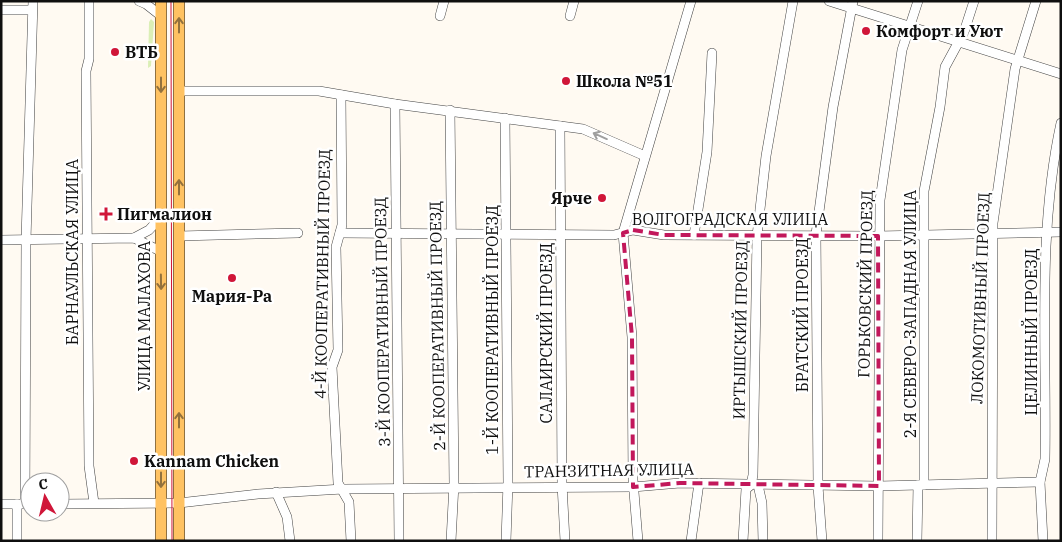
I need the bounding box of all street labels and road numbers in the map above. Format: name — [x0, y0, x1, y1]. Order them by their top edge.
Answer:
street label: 4-Й КООПЕРАТИВНЫЙ ПРОЕЗД — [310, 149, 334, 399]
street label: БАРНАУЛЬСКАЯ УЛИЦА — [62, 159, 82, 345]
street label: ГОРЬКОВСКИЙ ПРОЕЗД — [853, 190, 877, 378]
street label: 2-Я СЕВЕРО-ЗАПАДНАЯ УЛИЦА — [900, 190, 920, 438]
street label: ЛОКОМОТИВНЫЙ ПРОЕЗД — [966, 192, 994, 404]
street label: 3-Й КООПЕРАТИВНЫЙ ПРОЕЗД — [370, 197, 394, 447]
street label: 2-Й КООПЕРАТИВНЫЙ ПРОЕЗД — [425, 201, 449, 451]
street label: 1-Й КООПЕРАТИВНЫЙ ПРОЕЗД — [482, 205, 502, 455]
street label: ВОЛГОГРАДСКАЯ УЛИЦА — [632, 209, 828, 229]
street label: БРАТСКИЙ ПРОЕЗД — [792, 238, 812, 392]
street label: ИРТЫШСКИЙ ПРОЕЗД — [728, 240, 752, 420]
street label: УЛИЦА МАЛАХОВА — [134, 241, 154, 391]
street label: САЛАИРСКИЙ ПРОЕЗД — [536, 243, 556, 423]
street label: ЦЕЛИННЫЙ ПРОЕЗД — [1021, 248, 1041, 416]
street label: ТРАНЗИТНАЯ УЛИЦА — [524, 459, 694, 481]

